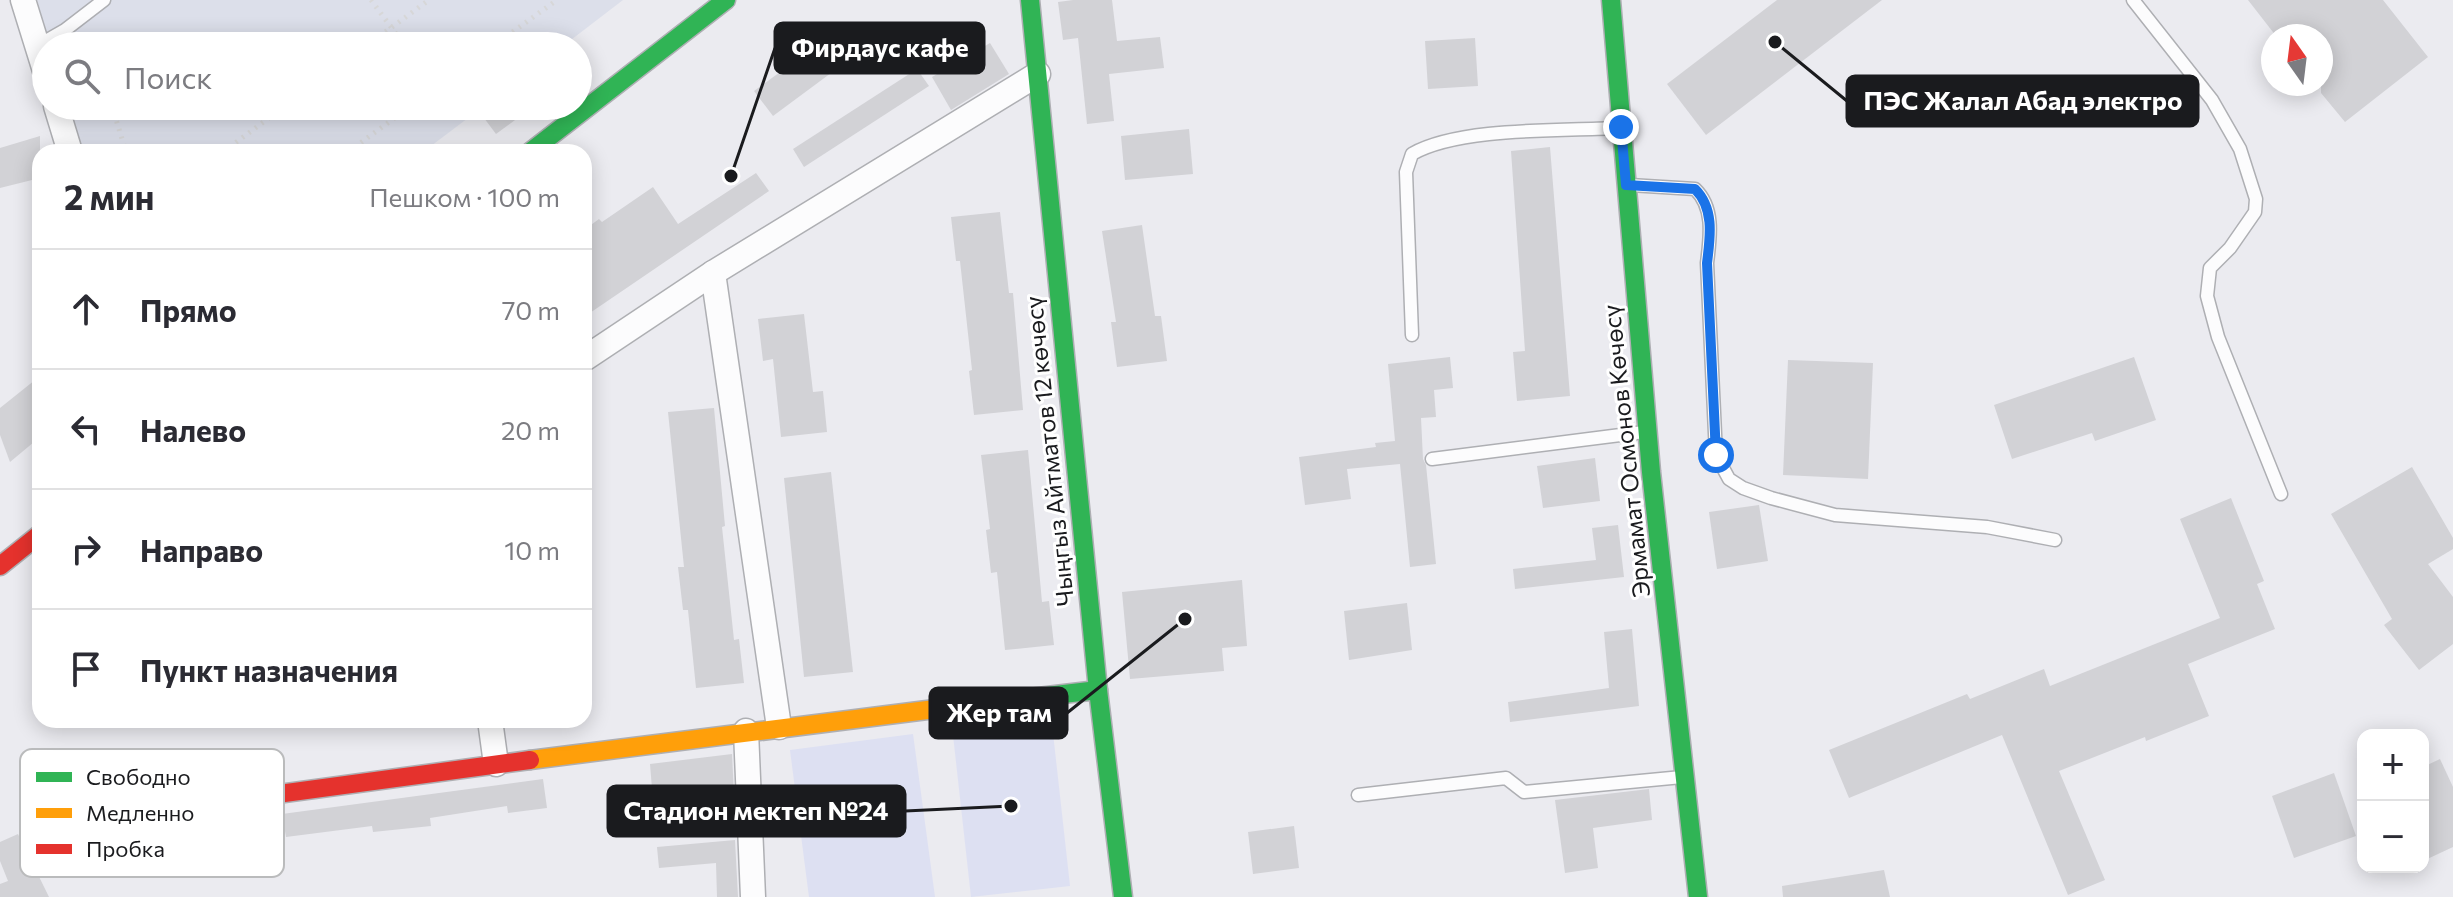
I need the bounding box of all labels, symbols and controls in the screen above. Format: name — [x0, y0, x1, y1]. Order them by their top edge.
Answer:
callout: Фирдаус кафе — [775, 23, 984, 73]
north arrow — [2261, 24, 2333, 96]
text: Фирдаус кафе — [791, 31, 969, 62]
search box — [32, 32, 592, 120]
icon: search — [60, 54, 104, 98]
text: Поиск — [124, 58, 212, 95]
callout: ПЭС Жалал Абад электро — [1847, 76, 2198, 126]
text: ПЭС Жалал Абад электро — [1863, 84, 2183, 115]
route end — [1603, 109, 1639, 145]
text: 2 мин — [64, 175, 155, 217]
text: Пешком · 100 m — [369, 181, 560, 212]
icon: ahead — [64, 287, 108, 331]
text: Прямо — [140, 291, 237, 328]
text: 70 m — [502, 294, 560, 325]
street label: Чыңгыз Айтматов 12 көчөсү — [1018, 295, 1079, 608]
street label: Эрмамат Осмонов Көчөсү — [1596, 303, 1655, 599]
icon: left — [64, 407, 108, 451]
text: Налево — [140, 411, 246, 448]
text: 20 m — [501, 414, 560, 445]
route start — [1698, 437, 1734, 473]
icon: right — [64, 527, 108, 571]
text: Направо — [140, 531, 263, 568]
text: 10 m — [504, 534, 560, 565]
icon: arrive — [64, 647, 108, 691]
text: Пункт назначения — [140, 651, 398, 688]
callout: Жер там — [930, 688, 1067, 738]
text: Жер там — [946, 696, 1052, 727]
map controls — [2357, 729, 2429, 873]
button: + — [2357, 729, 2429, 801]
legend — [20, 749, 284, 877]
text: Свободно — [86, 763, 191, 790]
callout: Стадион мектеп №24 — [608, 786, 905, 836]
text: Стадион мектеп №24 — [623, 794, 889, 825]
text: Медленно — [86, 799, 194, 826]
button: − — [2357, 801, 2429, 873]
text: Пробка — [86, 835, 165, 862]

